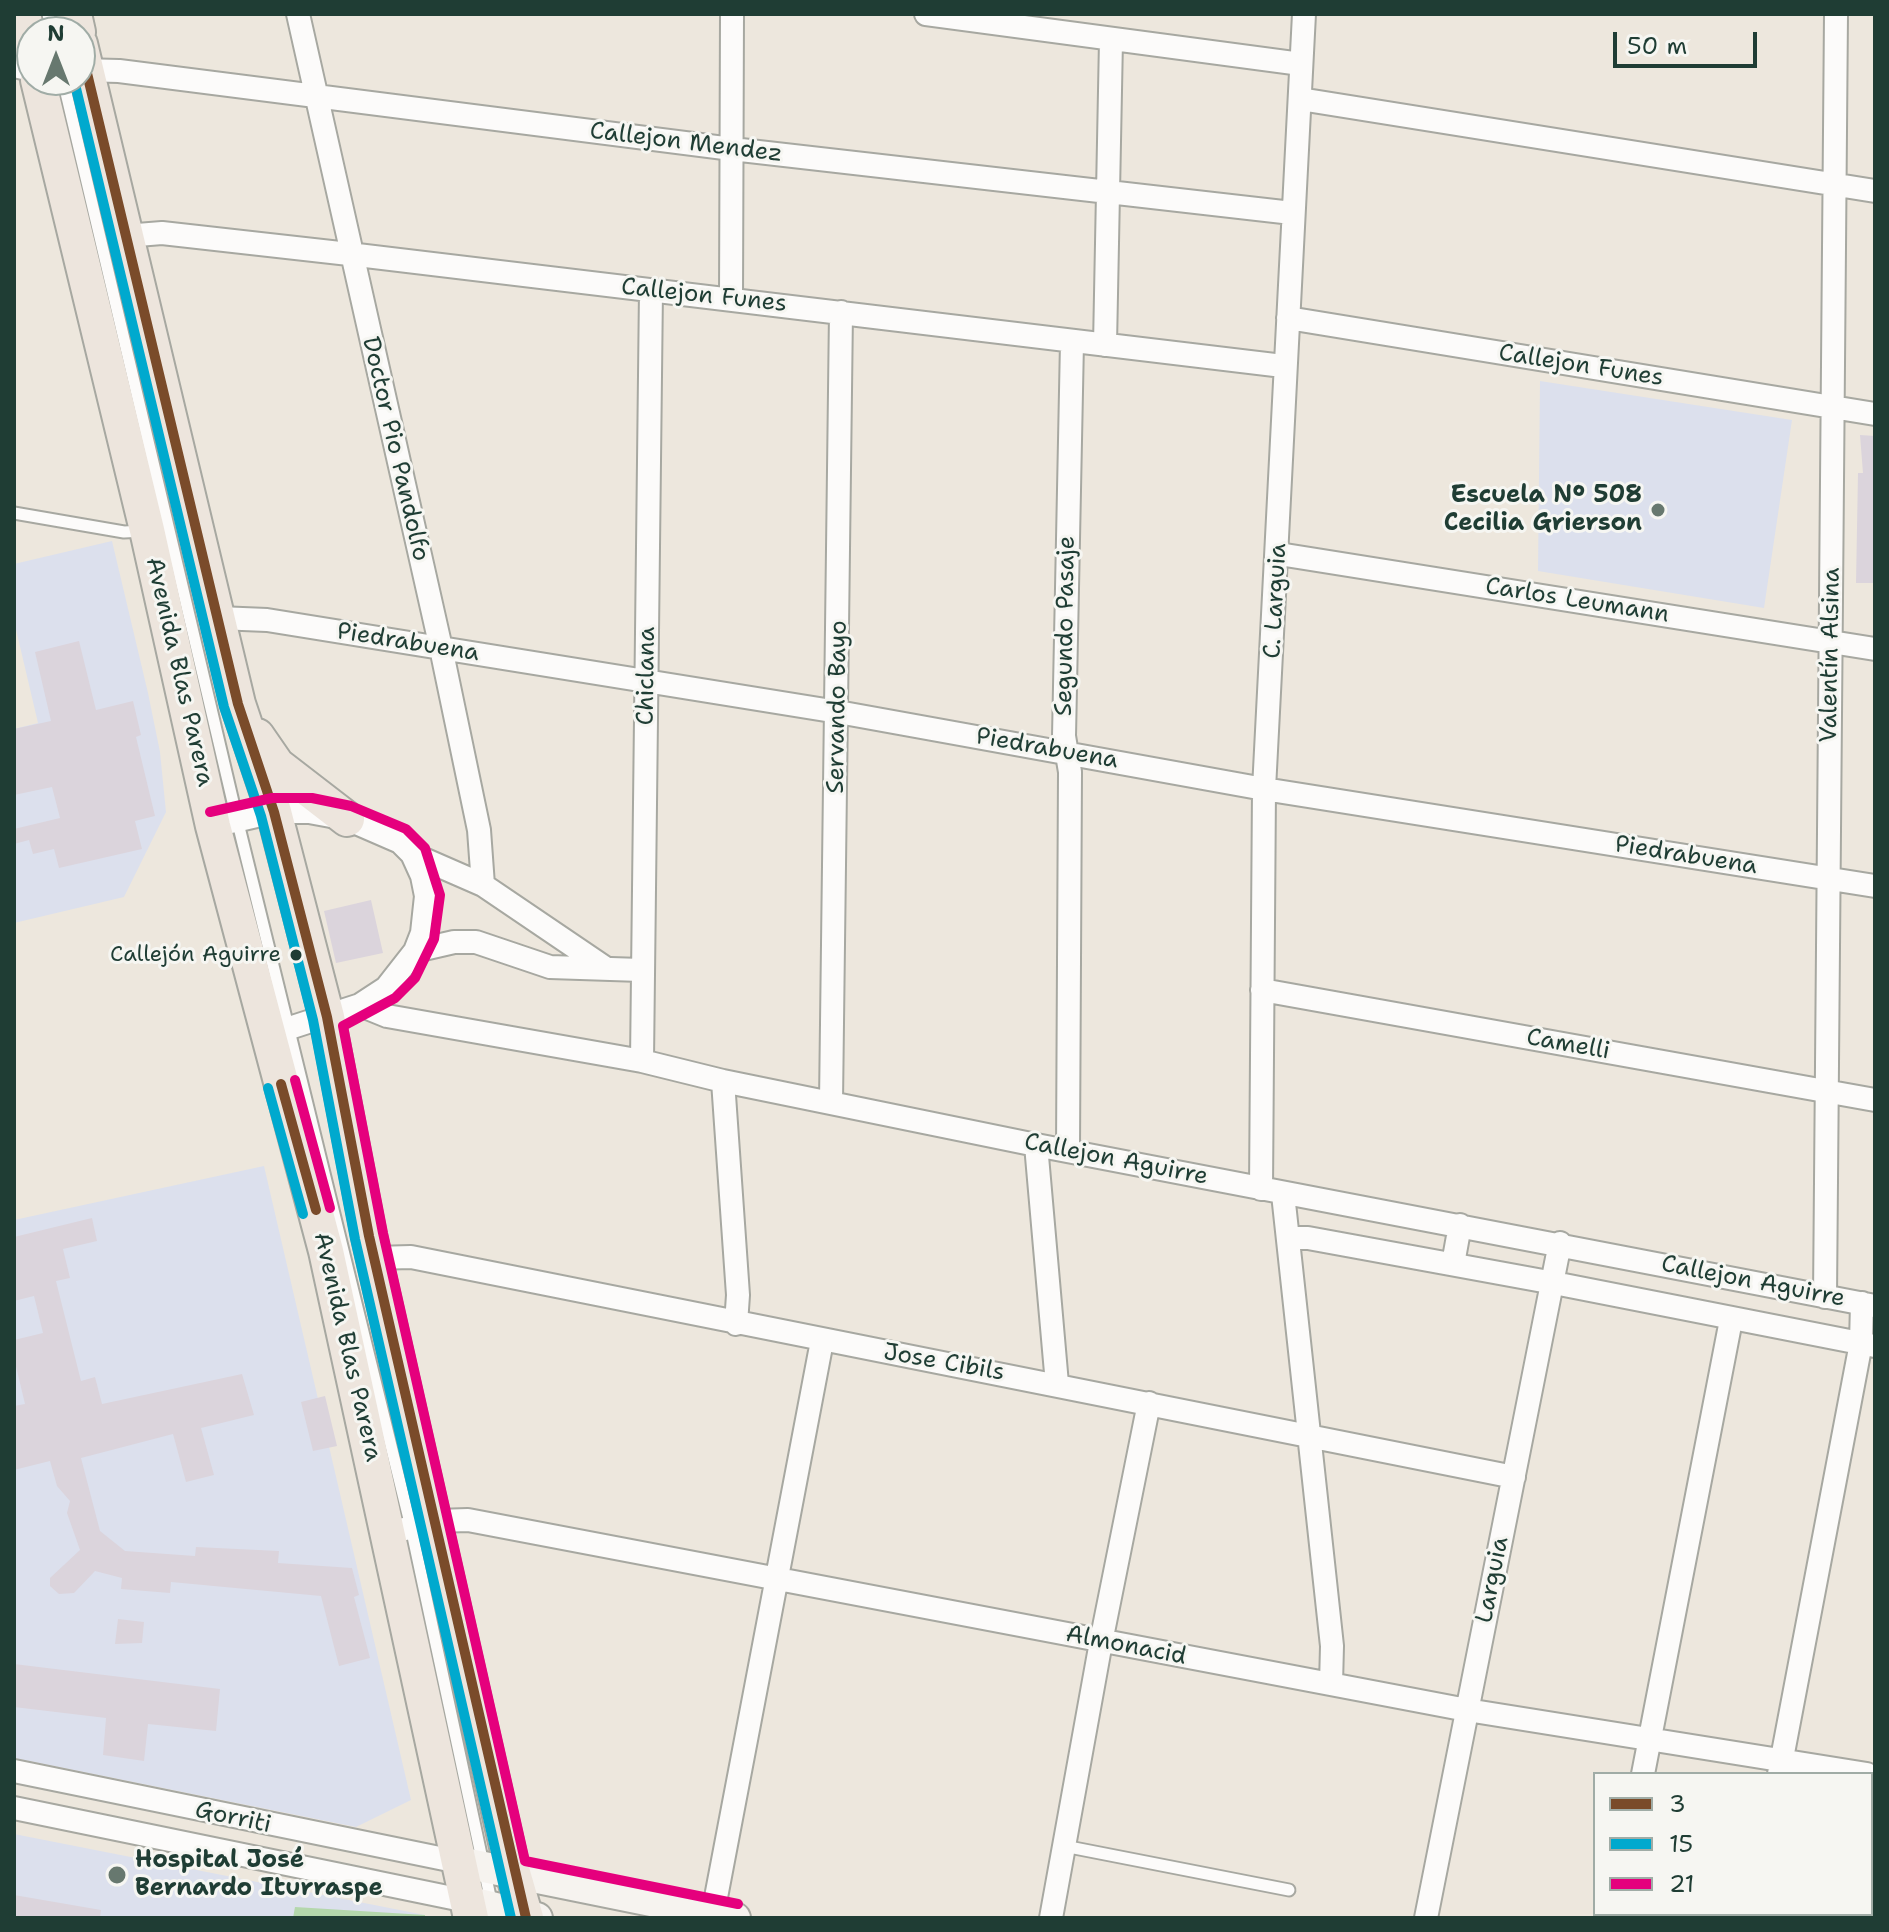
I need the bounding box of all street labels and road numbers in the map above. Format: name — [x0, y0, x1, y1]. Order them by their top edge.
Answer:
street label: Callejon Mendez — [588, 117, 784, 169]
street label: Callejon Funes — [620, 273, 788, 319]
street label: Doctor Pio Pandolfo — [355, 334, 435, 564]
street label: Callejon Funes — [1497, 339, 1665, 393]
street label: Segundo Pasaje — [1050, 536, 1082, 716]
street label: C. Larguia — [1259, 542, 1293, 660]
street label: Avenida Blas Parera — [139, 555, 219, 789]
street label: Valentín Alsina — [1815, 567, 1847, 743]
street label: Carlos Leumann — [1483, 572, 1671, 630]
street label: Piedrabuena — [335, 618, 481, 668]
street label: Servando Bayo — [822, 620, 854, 794]
street label: Chiclana — [632, 626, 662, 726]
street label: Piedrabuena — [974, 722, 1120, 776]
street label: Piedrabuena — [1613, 831, 1759, 881]
street label: Camelli — [1524, 1023, 1612, 1067]
street label: Callejon Aguirre — [1022, 1128, 1210, 1192]
street label: Avenida Blas Parera — [307, 1230, 387, 1464]
street label: Callejon Aguirre — [1659, 1250, 1847, 1314]
street label: Jose Cibils — [881, 1338, 1007, 1388]
street label: Larguia — [1471, 1534, 1515, 1626]
street label: Almonacid — [1063, 1620, 1189, 1672]
street label: Gorriti — [192, 1796, 274, 1840]

